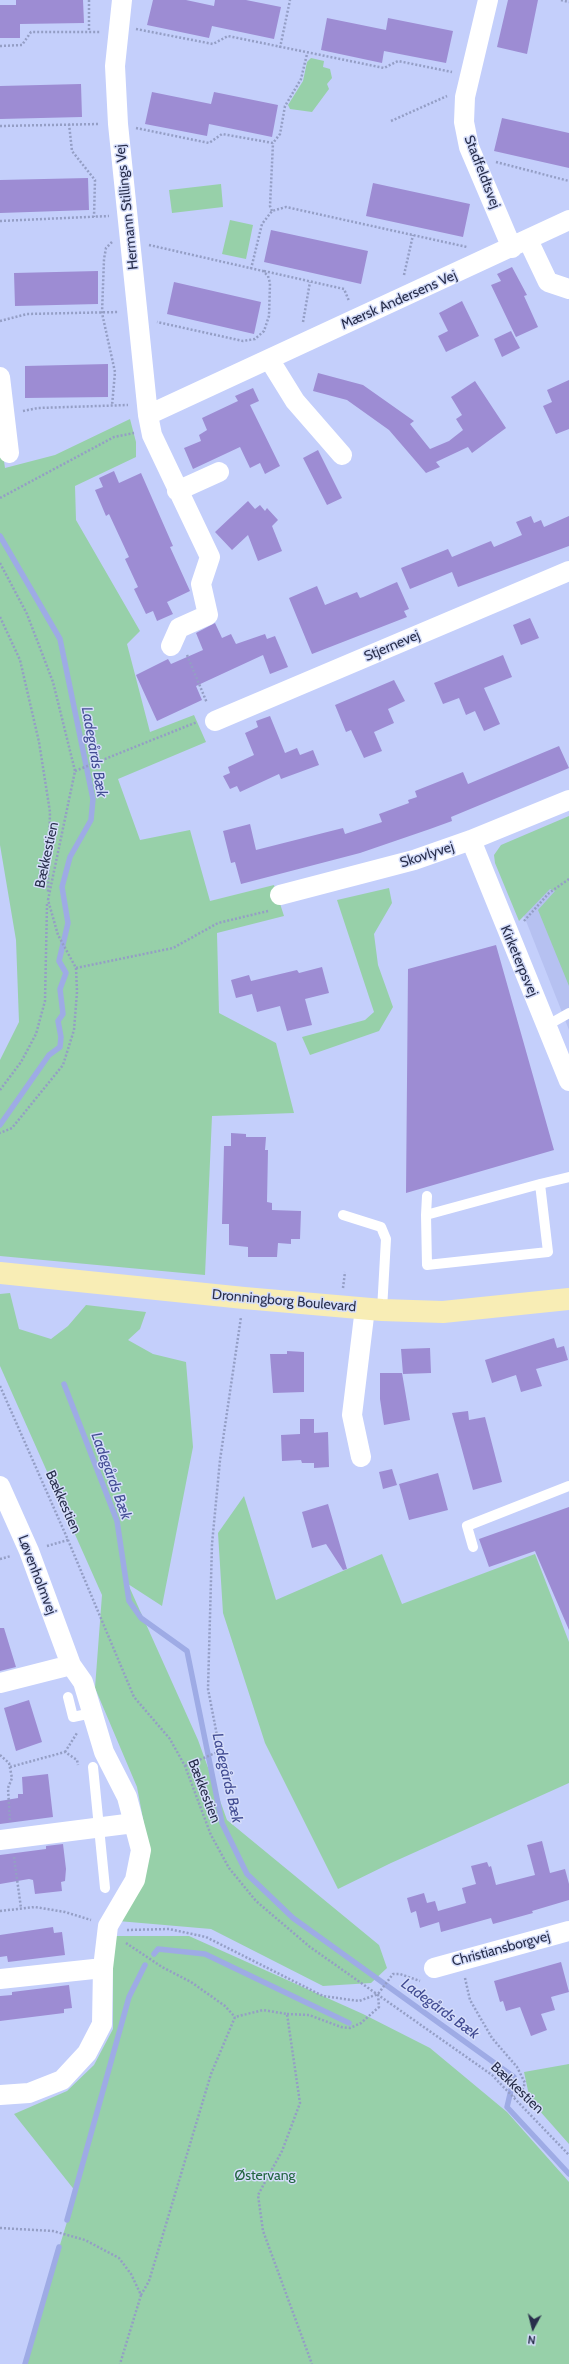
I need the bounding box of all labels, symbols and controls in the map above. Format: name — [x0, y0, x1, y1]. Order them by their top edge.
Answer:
street label: Stadfeldtsvej — [460, 133, 504, 211]
street label: Hermann Stillings Vej — [112, 144, 142, 270]
street label: Mærsk Andersens Vej — [338, 267, 460, 333]
street label: Stjernevej — [362, 627, 422, 665]
water label: Ladegårds Bæk — [77, 705, 111, 799]
street label: Bækkestien — [32, 820, 62, 890]
street label: Skovlyvej — [398, 838, 456, 872]
street label: Kirketerpsvej — [497, 923, 541, 999]
street label: Dronningborg Boulevard — [211, 1286, 357, 1316]
water label: Ladegårds Bæk — [87, 1430, 135, 1522]
street label: Bækkestien — [42, 1468, 84, 1536]
street label: Løvenholmvej — [14, 1533, 60, 1617]
water label: Ladegårds Bæk — [208, 1731, 246, 1825]
street label: Bækkestien — [184, 1757, 224, 1825]
street label: Christiansborgvej — [450, 1928, 552, 1970]
water label: Ladegårds Bæk — [398, 1975, 482, 2043]
street label: Bækkestien — [487, 2059, 547, 2117]
park label: Østervang — [234, 2168, 296, 2184]
north arrow — [513, 2308, 553, 2348]
text: N — [527, 2332, 536, 2347]

